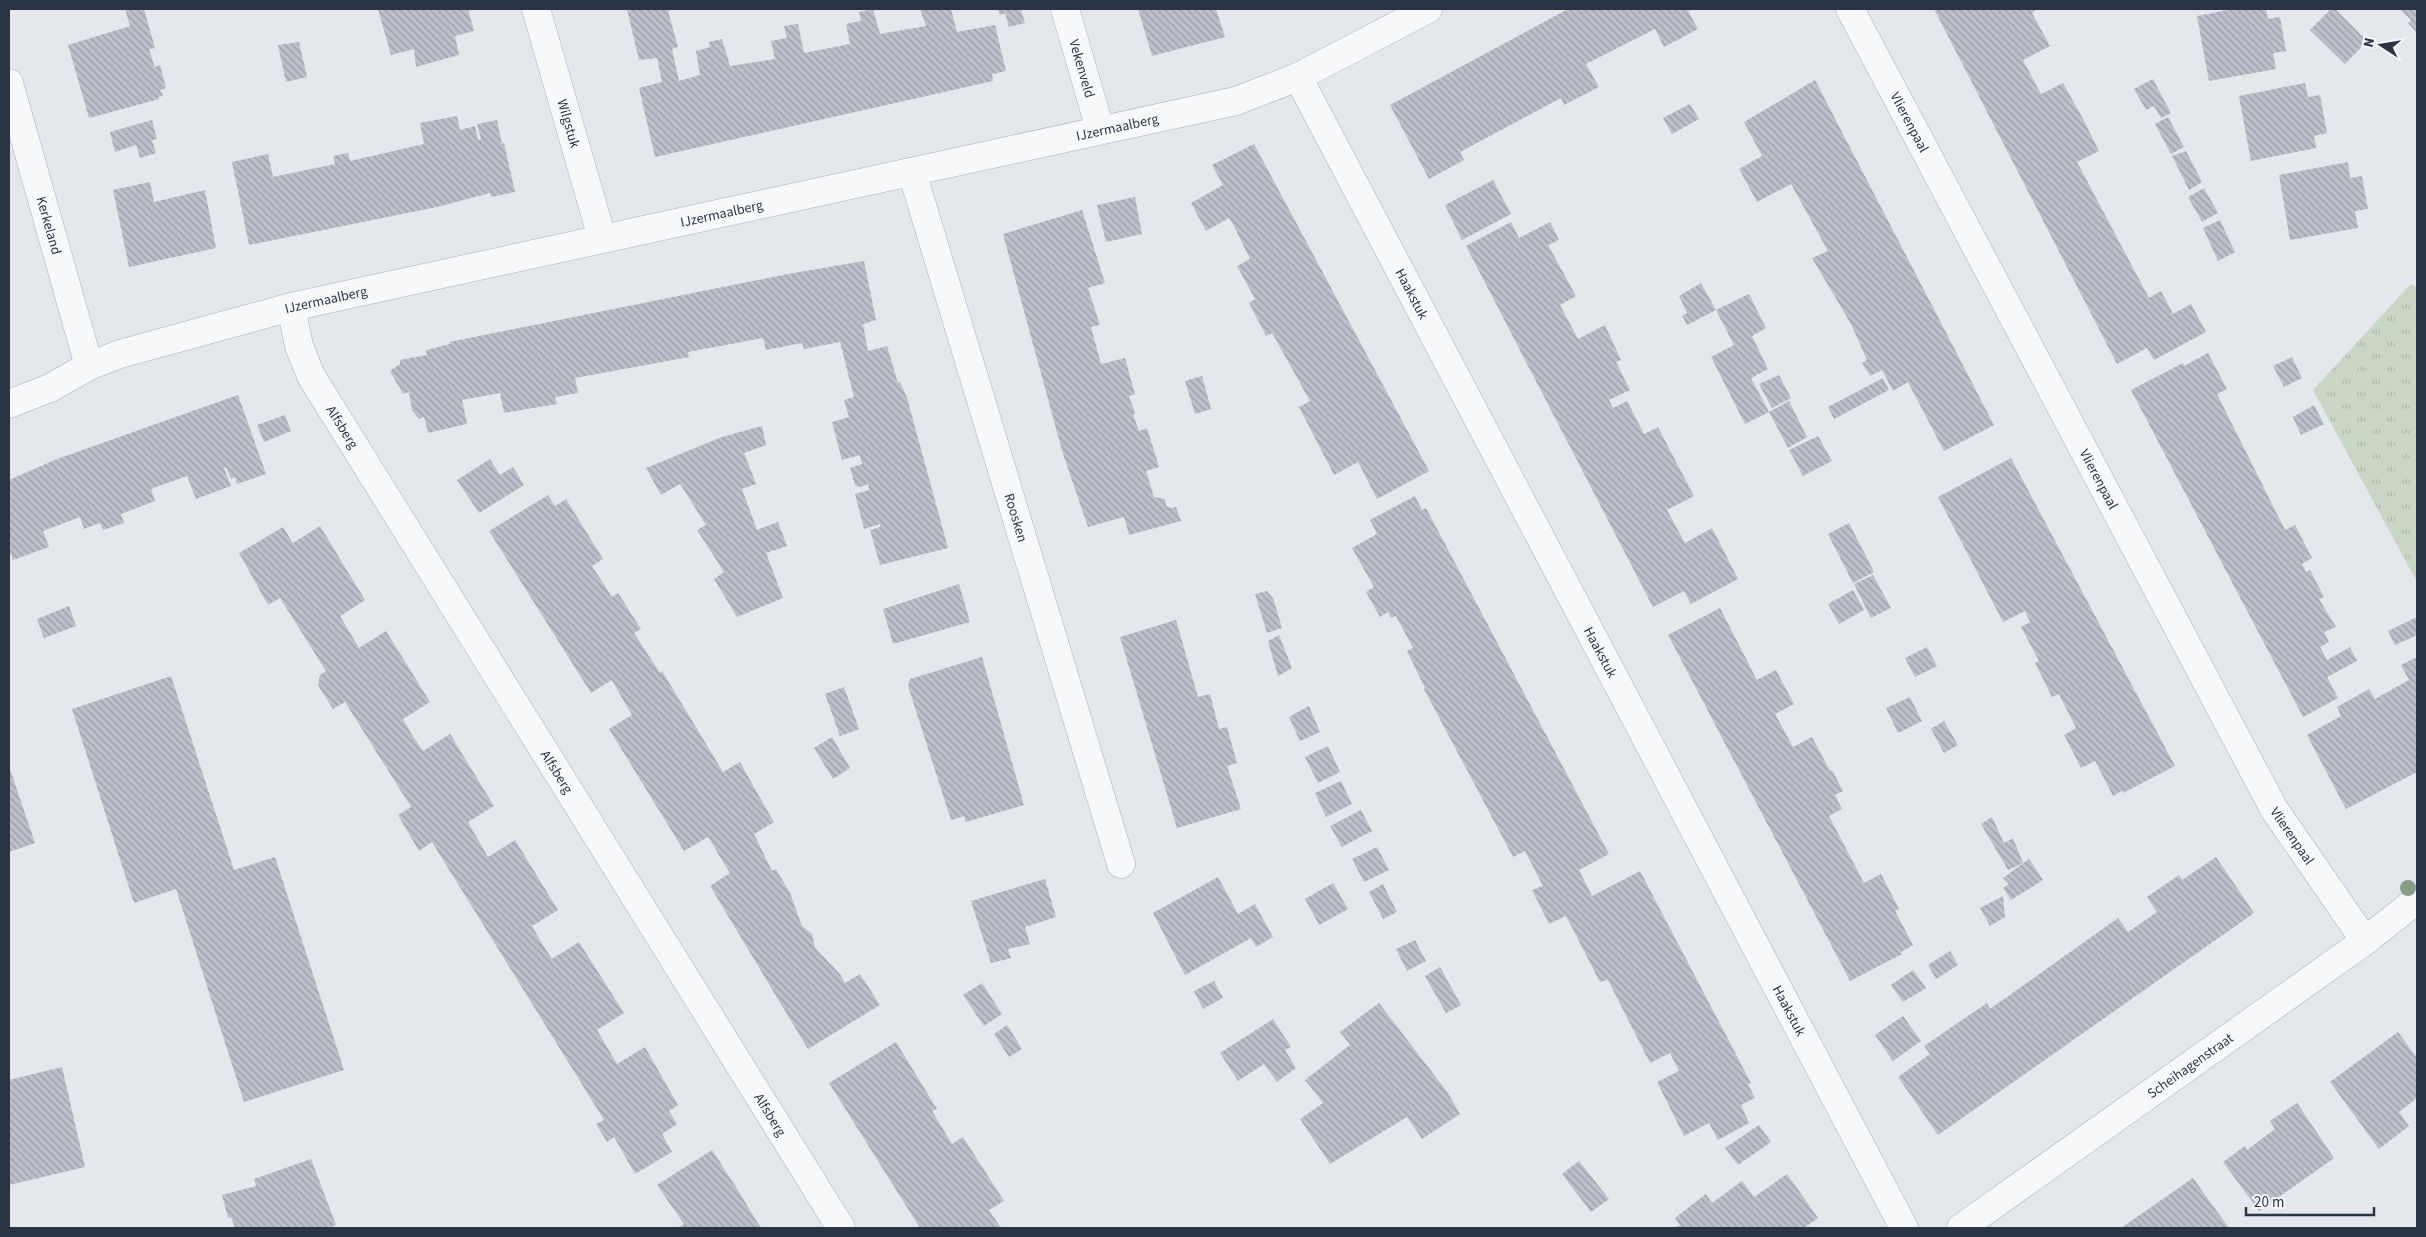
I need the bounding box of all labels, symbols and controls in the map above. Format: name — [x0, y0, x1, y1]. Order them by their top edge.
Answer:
north arrow — [2356, 20, 2406, 70]
text: N — [2359, 36, 2380, 49]
street label: Vekenveld — [1063, 37, 1099, 100]
street label: Vlierenpaal — [1885, 89, 1934, 157]
street label: Wilgstuk — [551, 97, 585, 150]
street label: IJzermaalberg — [1074, 109, 1161, 147]
street label: Kerkeland — [31, 194, 66, 257]
street label: IJzermaalberg — [679, 195, 765, 233]
street label: Haakstuk — [1390, 265, 1433, 323]
street label: IJzermaalberg — [283, 282, 369, 319]
street label: Alfsberg — [321, 402, 363, 453]
street label: Vlierenpaal — [2074, 446, 2123, 514]
street label: Roosken — [999, 491, 1032, 545]
street label: Haakstuk — [1578, 624, 1622, 682]
street label: Alfsberg — [535, 747, 577, 798]
street label: Vlierenpaal — [2265, 804, 2319, 870]
street label: Haakstuk — [1767, 982, 1810, 1040]
street label: Scheihagenstraat — [2143, 1028, 2238, 1104]
street label: Alfsberg — [749, 1090, 791, 1141]
scale bar — [2246, 1184, 2374, 1216]
text: 20 m — [2254, 1192, 2284, 1213]

